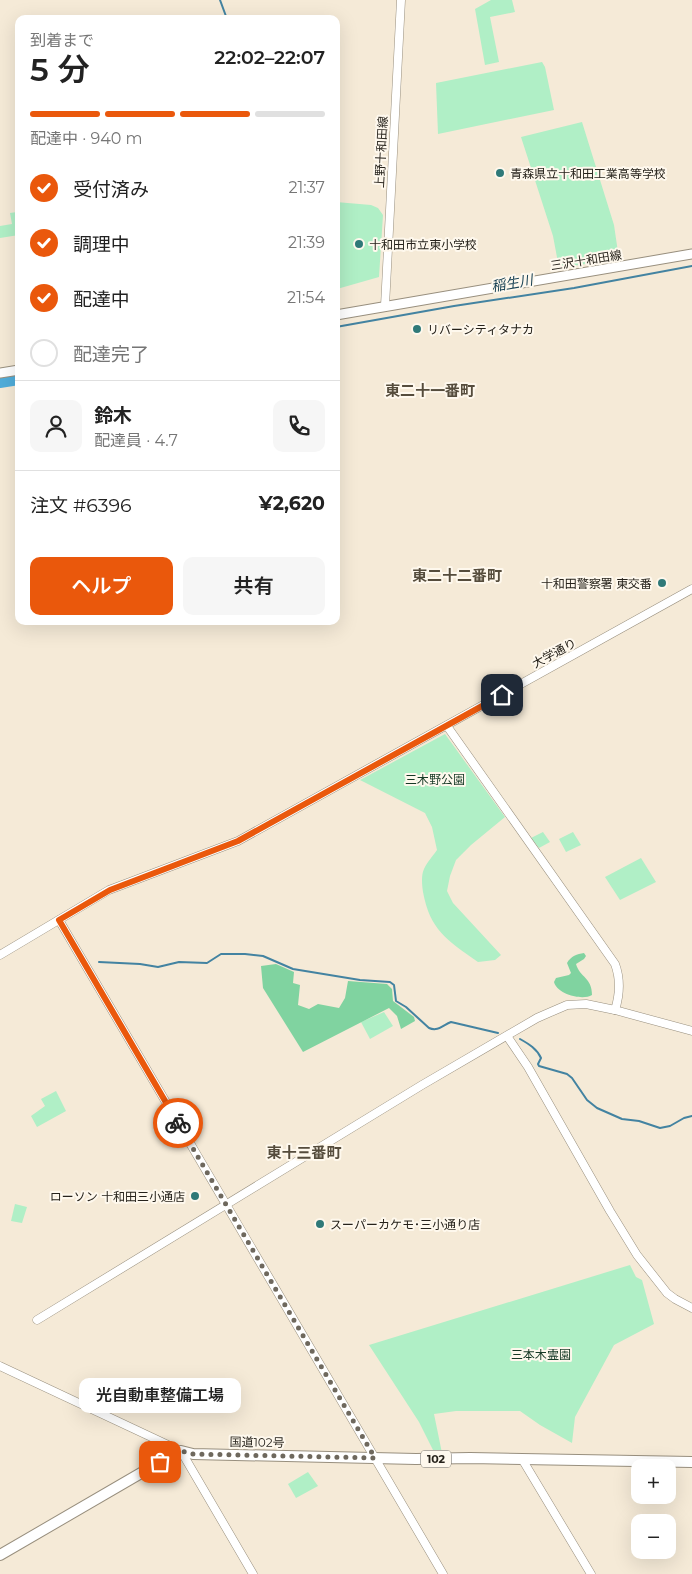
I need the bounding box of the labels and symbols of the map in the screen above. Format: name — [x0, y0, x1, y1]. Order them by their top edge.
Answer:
street label: 上野十和田線 — [372, 116, 390, 188]
place label: 青森県立十和田工業高等学校 — [510, 166, 666, 181]
marker: 青森県立十和田工業高等学校 — [494, 167, 506, 179]
place label: 十和田市立東小学校 — [369, 237, 477, 252]
marker: 十和田市立東小学校 — [353, 238, 365, 250]
street label: 三沢十和田線 — [549, 247, 623, 273]
water label: 稲生川 — [490, 270, 536, 296]
place label: リバーシティタナカ — [427, 322, 534, 337]
marker: リバーシティタナカ — [411, 323, 423, 335]
district label: 東二十一番町 — [385, 381, 475, 400]
district label: 東二十二番町 — [412, 566, 502, 585]
place label: 十和田警察署 東交番 — [541, 576, 652, 591]
marker: 十和田警察署 東交番 — [656, 577, 668, 589]
street label: 大学通り — [529, 635, 579, 671]
pin — [481, 674, 523, 716]
park label: 三木野公園 — [405, 772, 465, 787]
courier — [153, 1098, 203, 1148]
district label: 東十三番町 — [266, 1143, 342, 1162]
place label: ローソン 十和田三小通店 — [50, 1189, 185, 1204]
marker: ローソン 十和田三小通店 — [189, 1190, 201, 1202]
place label: スーパーカケモ･三小通り店 — [330, 1217, 480, 1232]
marker: スーパーカケモ･三小通り店 — [314, 1218, 326, 1230]
park label: 三本木霊園 — [511, 1347, 571, 1362]
callout: 光自動車整備工場 — [79, 1377, 241, 1412]
street label: 国道102号 — [229, 1434, 285, 1450]
pin — [139, 1441, 181, 1483]
road number: 102 — [421, 1450, 451, 1468]

